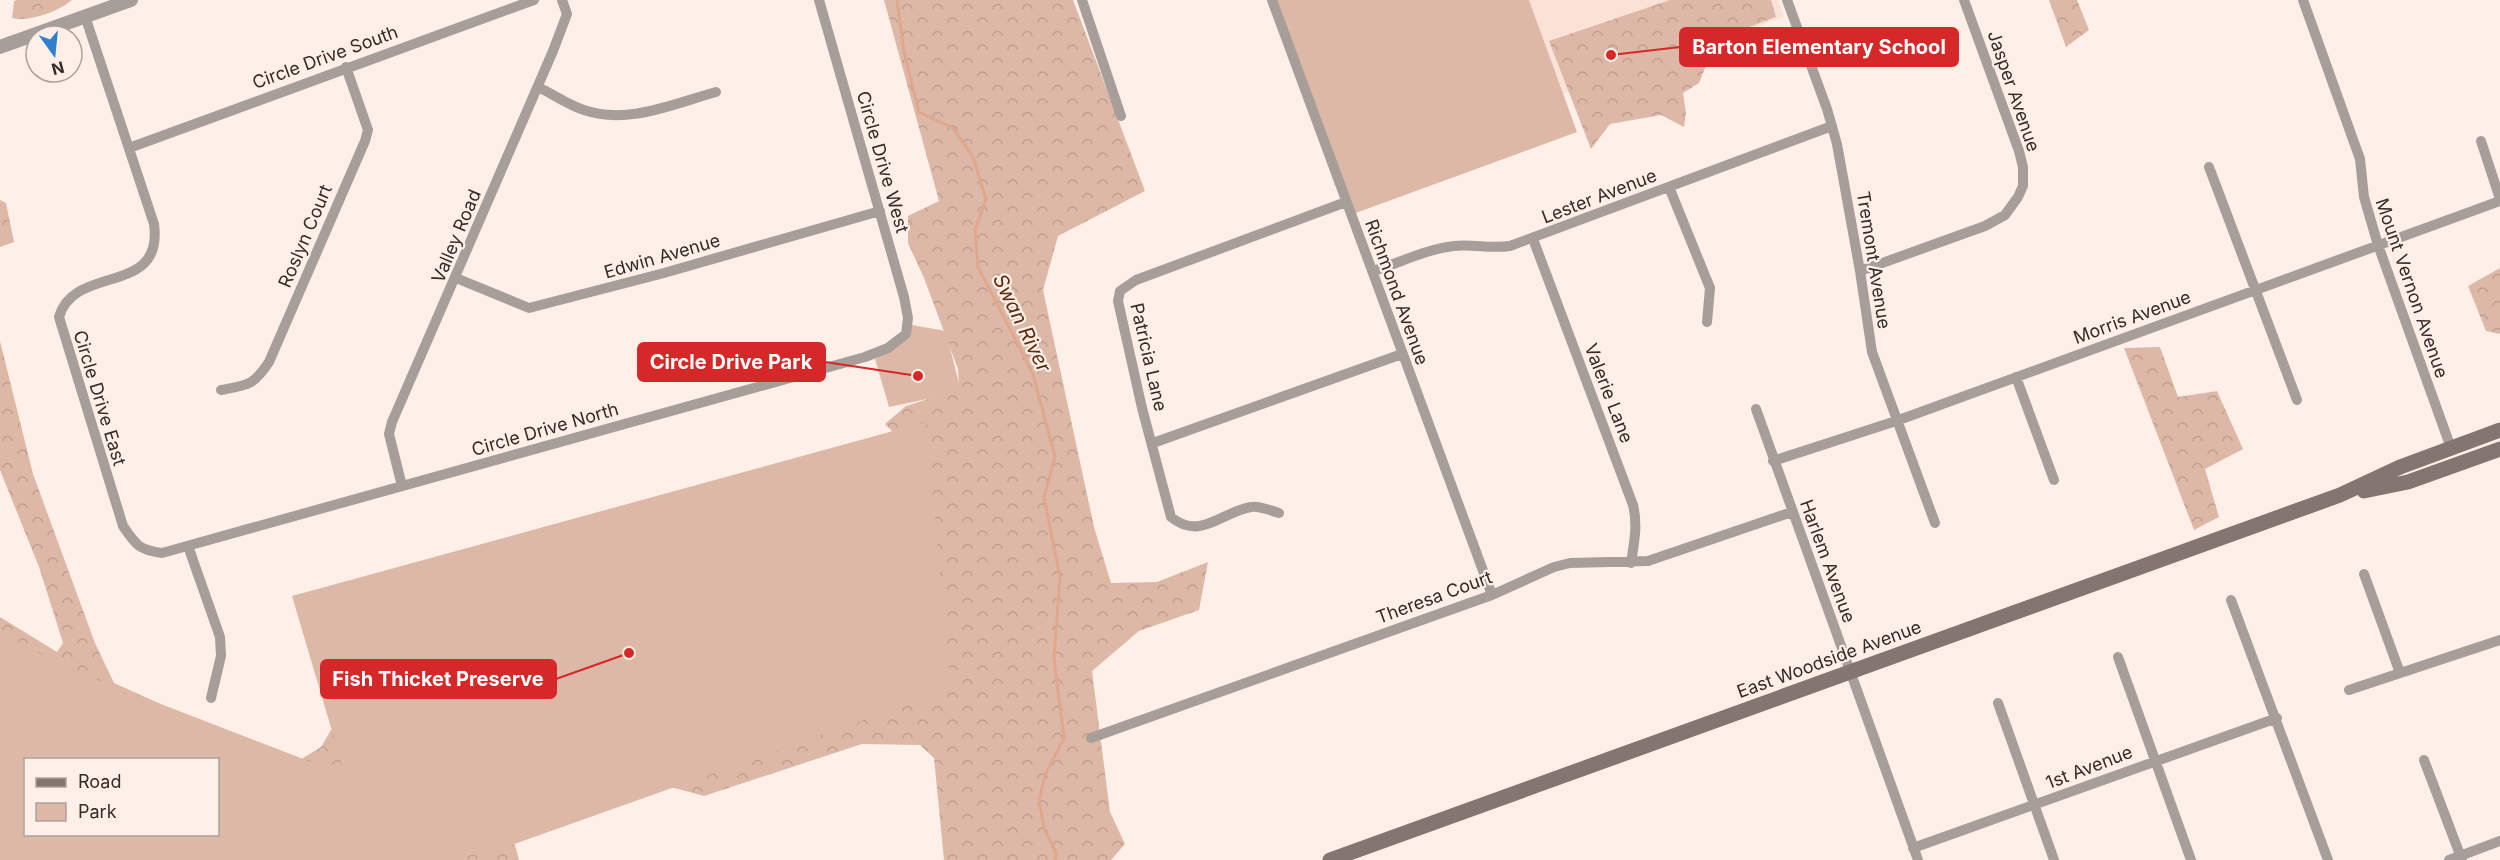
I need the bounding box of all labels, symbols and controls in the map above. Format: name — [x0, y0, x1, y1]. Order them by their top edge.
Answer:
street label: Circle Drive South — [249, 21, 401, 93]
north arrow — [24, 24, 84, 84]
callout: Barton Elementary School — [1680, 28, 1958, 66]
street label: Jasper Avenue — [1983, 28, 2045, 154]
text: Barton Elementary School — [1692, 35, 1946, 59]
text: N — [49, 57, 66, 80]
street label: Circle Drive West — [853, 89, 913, 235]
street label: Lester Avenue — [1539, 164, 1659, 228]
street label: Roslyn Court — [274, 181, 336, 290]
street label: Valley Road — [427, 186, 485, 286]
street label: Tremont Avenue — [1853, 190, 1895, 330]
street label: Mount Vernon Avenue — [2371, 195, 2453, 381]
street label: Richmond Avenue — [1361, 216, 1433, 368]
street label: Edwin Avenue — [601, 229, 723, 283]
water label: Swan River — [988, 270, 1056, 376]
street label: Morris Avenue — [2070, 286, 2194, 348]
street label: Patricia Lane — [1126, 301, 1172, 413]
street label: Circle Drive East — [69, 328, 131, 468]
street label: Valerie Lane — [1580, 340, 1638, 446]
callout: Circle Drive Park — [638, 343, 825, 381]
text: Circle Drive Park — [650, 350, 813, 374]
street label: Circle Drive North — [469, 398, 621, 460]
street label: Harlem Avenue — [1796, 497, 1860, 625]
street label: Theresa Court — [1373, 566, 1495, 628]
street label: East Woodside Avenue — [1734, 616, 1924, 702]
callout: Fish Thicket Preserve — [321, 660, 556, 698]
text: Fish Thicket Preserve — [332, 667, 544, 691]
street label: 1st Avenue — [2043, 741, 2135, 793]
legend — [24, 758, 219, 836]
text: Road — [78, 771, 121, 792]
text: Park — [78, 801, 117, 822]

